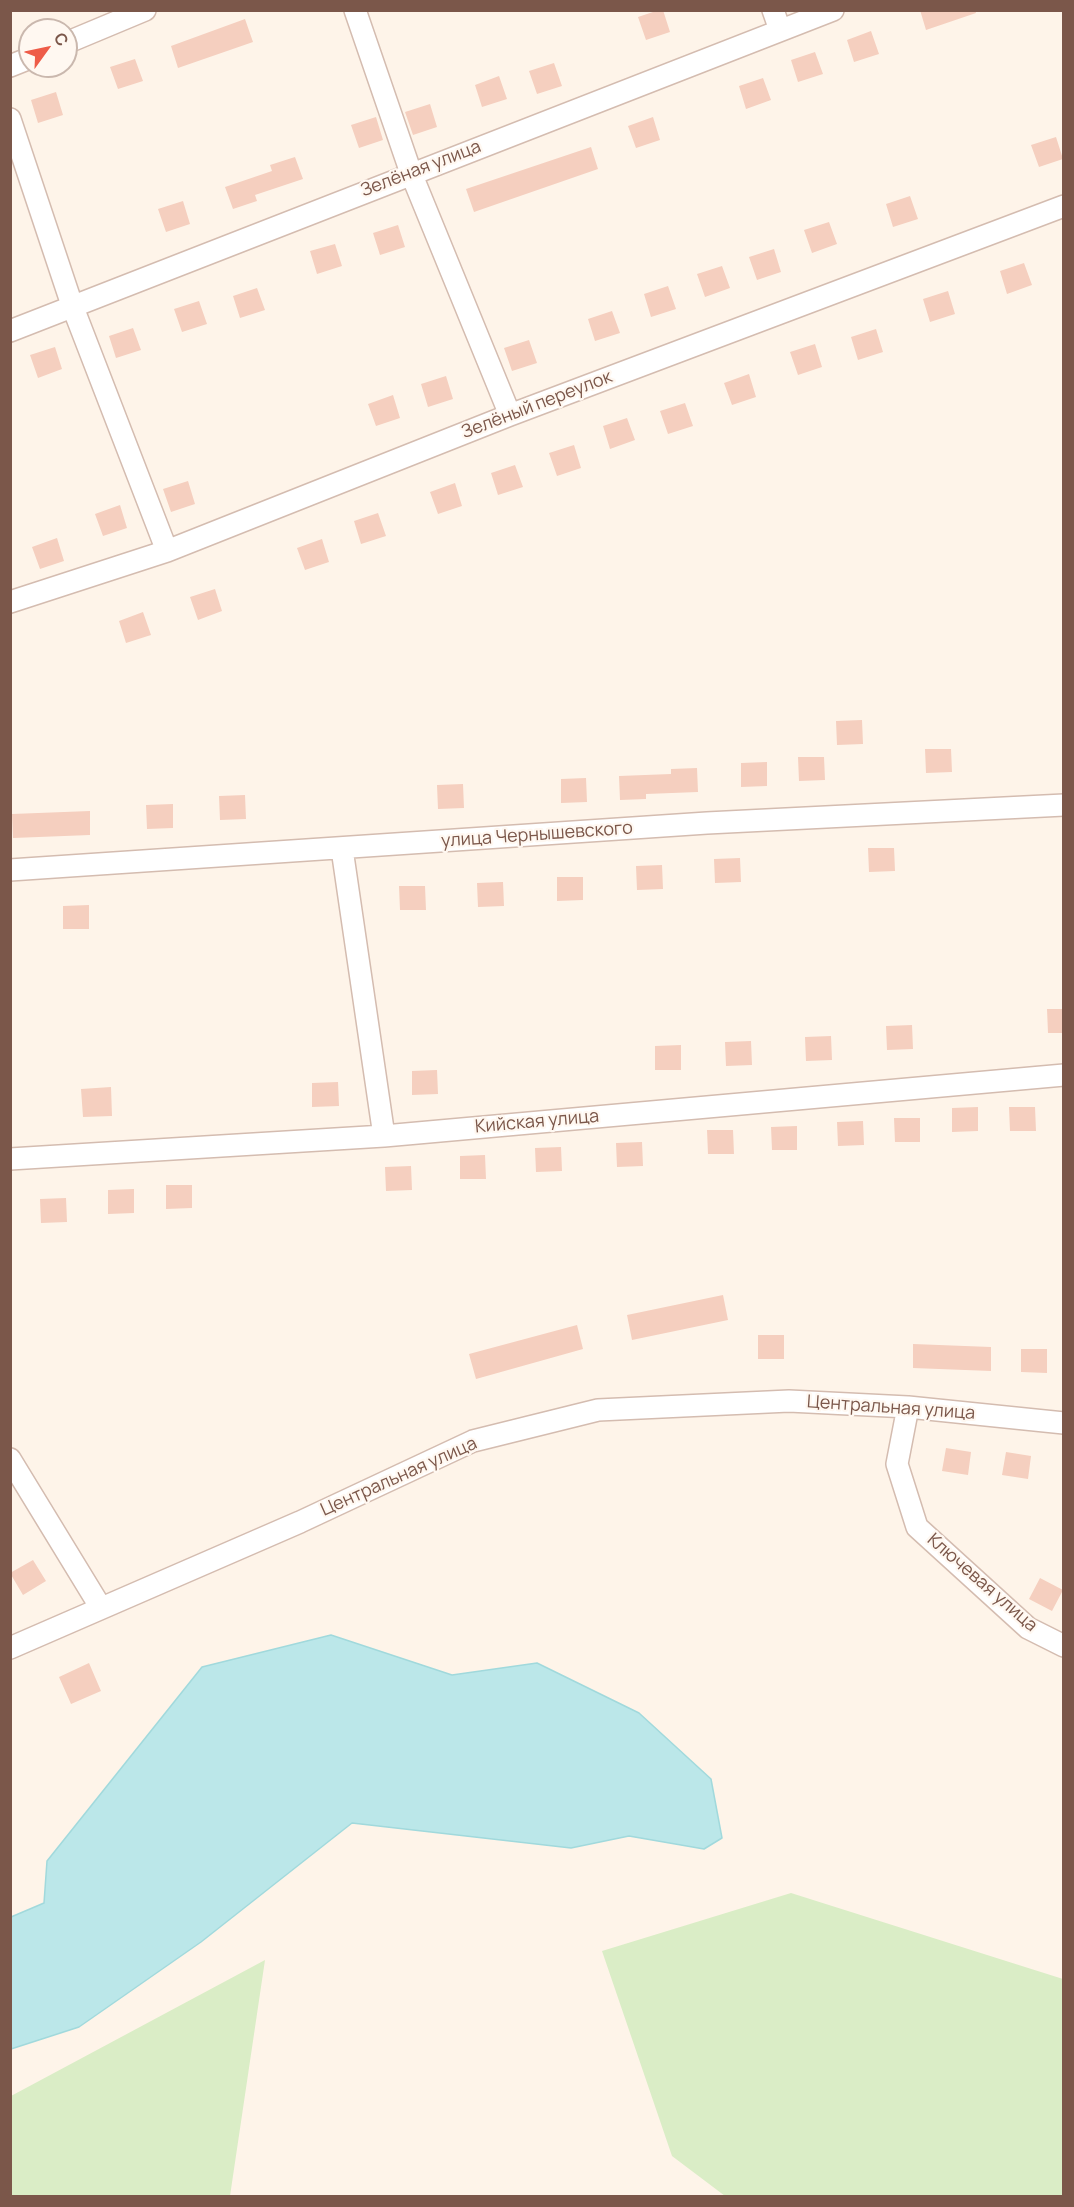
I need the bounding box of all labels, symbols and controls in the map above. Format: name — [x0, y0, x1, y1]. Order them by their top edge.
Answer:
north arrow — [18, 18, 78, 78]
text: С — [49, 28, 74, 50]
street label: Зелёная улица — [358, 136, 484, 202]
street label: Зелёный переулок — [459, 366, 615, 444]
street label: улица Чернышевского — [440, 818, 634, 852]
street label: Кийская улица — [474, 1106, 600, 1138]
street label: Центральная улица — [806, 1391, 976, 1425]
street label: Центральная улица — [318, 1433, 480, 1521]
street label: Ключевая улица — [922, 1529, 1042, 1637]

